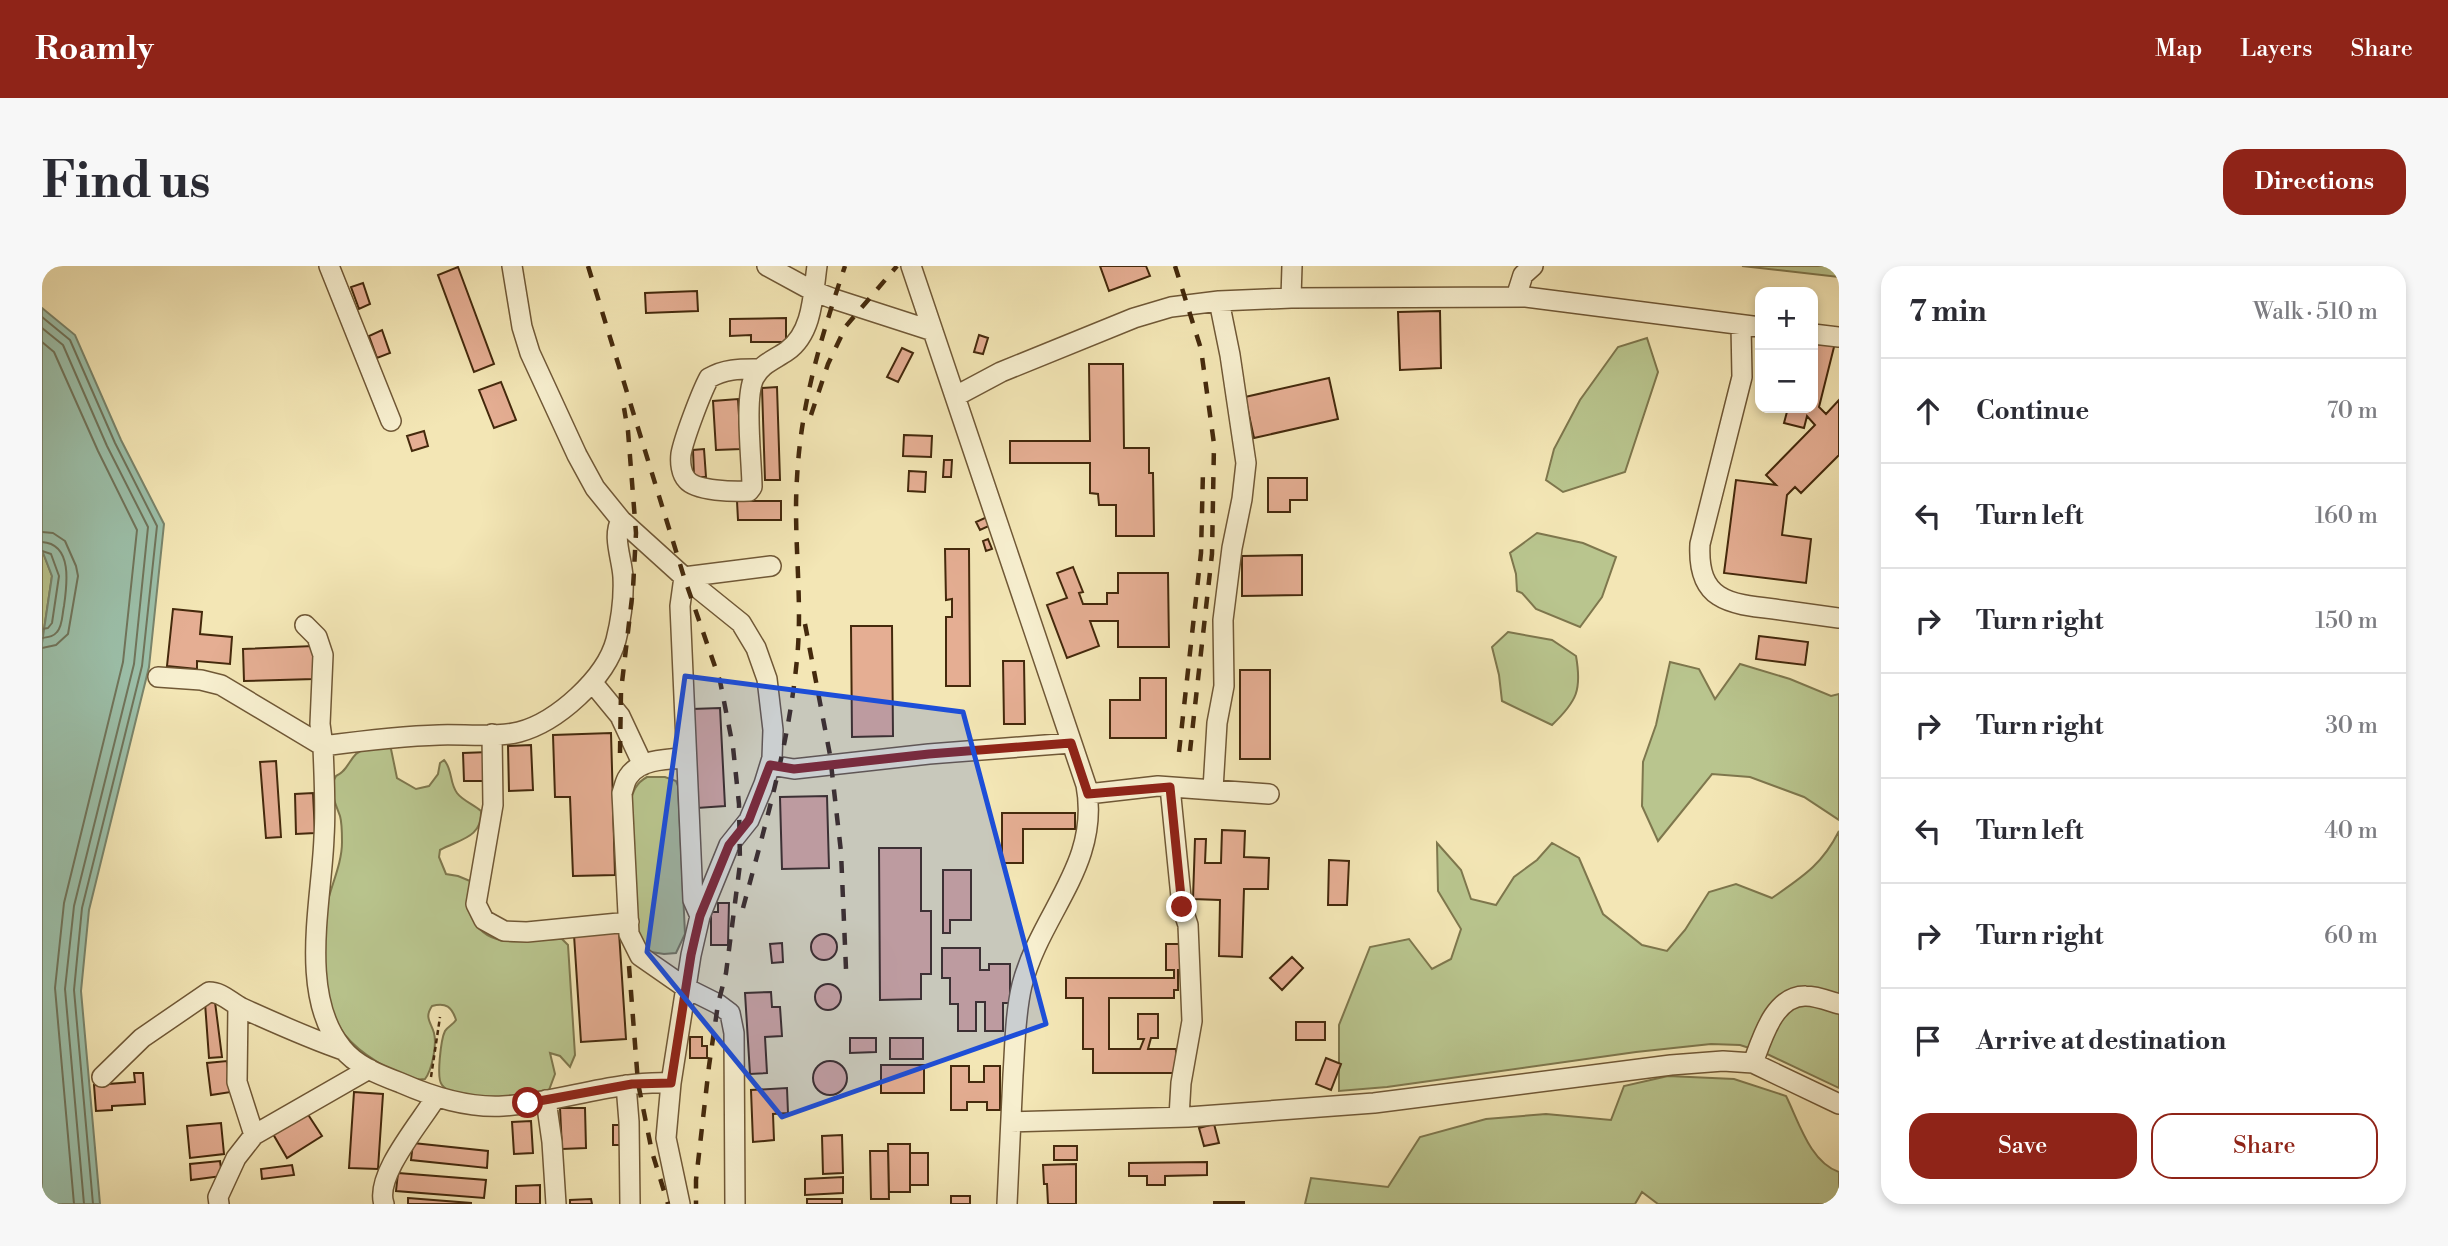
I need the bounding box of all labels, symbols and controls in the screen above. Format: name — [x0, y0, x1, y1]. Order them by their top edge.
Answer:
text: Roamly — [35, 29, 154, 70]
text: Map — [2155, 34, 2202, 64]
text: Layers — [2240, 34, 2312, 64]
text: Share — [2350, 34, 2413, 64]
button: Directions — [2223, 149, 2406, 215]
text: Find us — [42, 152, 211, 213]
map controls — [1755, 287, 1818, 413]
button: + — [1755, 287, 1818, 350]
text: 7 min — [1909, 293, 1987, 331]
text: Walk · 510 m — [2253, 298, 2378, 326]
button: − — [1755, 350, 1818, 413]
icon: ahead — [1909, 392, 1947, 430]
text: Continue — [1976, 395, 2089, 427]
text: 70 m — [2327, 397, 2378, 425]
icon: left — [1909, 497, 1947, 535]
text: Turn left — [1976, 500, 2084, 532]
text: 160 m — [2315, 502, 2378, 530]
icon: right — [1909, 602, 1947, 640]
text: Turn right — [1976, 605, 2104, 637]
text: 150 m — [2315, 607, 2378, 635]
icon: right — [1909, 707, 1947, 745]
text: Turn right — [1976, 710, 2104, 742]
text: 30 m — [2325, 712, 2378, 740]
icon: left — [1909, 812, 1947, 850]
text: Turn left — [1976, 815, 2084, 847]
text: 40 m — [2324, 817, 2378, 845]
route end — [1166, 891, 1197, 922]
icon: right — [1909, 917, 1947, 955]
text: Turn right — [1976, 920, 2104, 952]
text: 60 m — [2324, 922, 2378, 950]
icon: arrive — [1909, 1022, 1947, 1060]
text: Arrive at destination — [1976, 1025, 2226, 1057]
route start — [512, 1087, 543, 1118]
button: Save — [1909, 1113, 2137, 1179]
button: Share — [2151, 1113, 2378, 1179]

